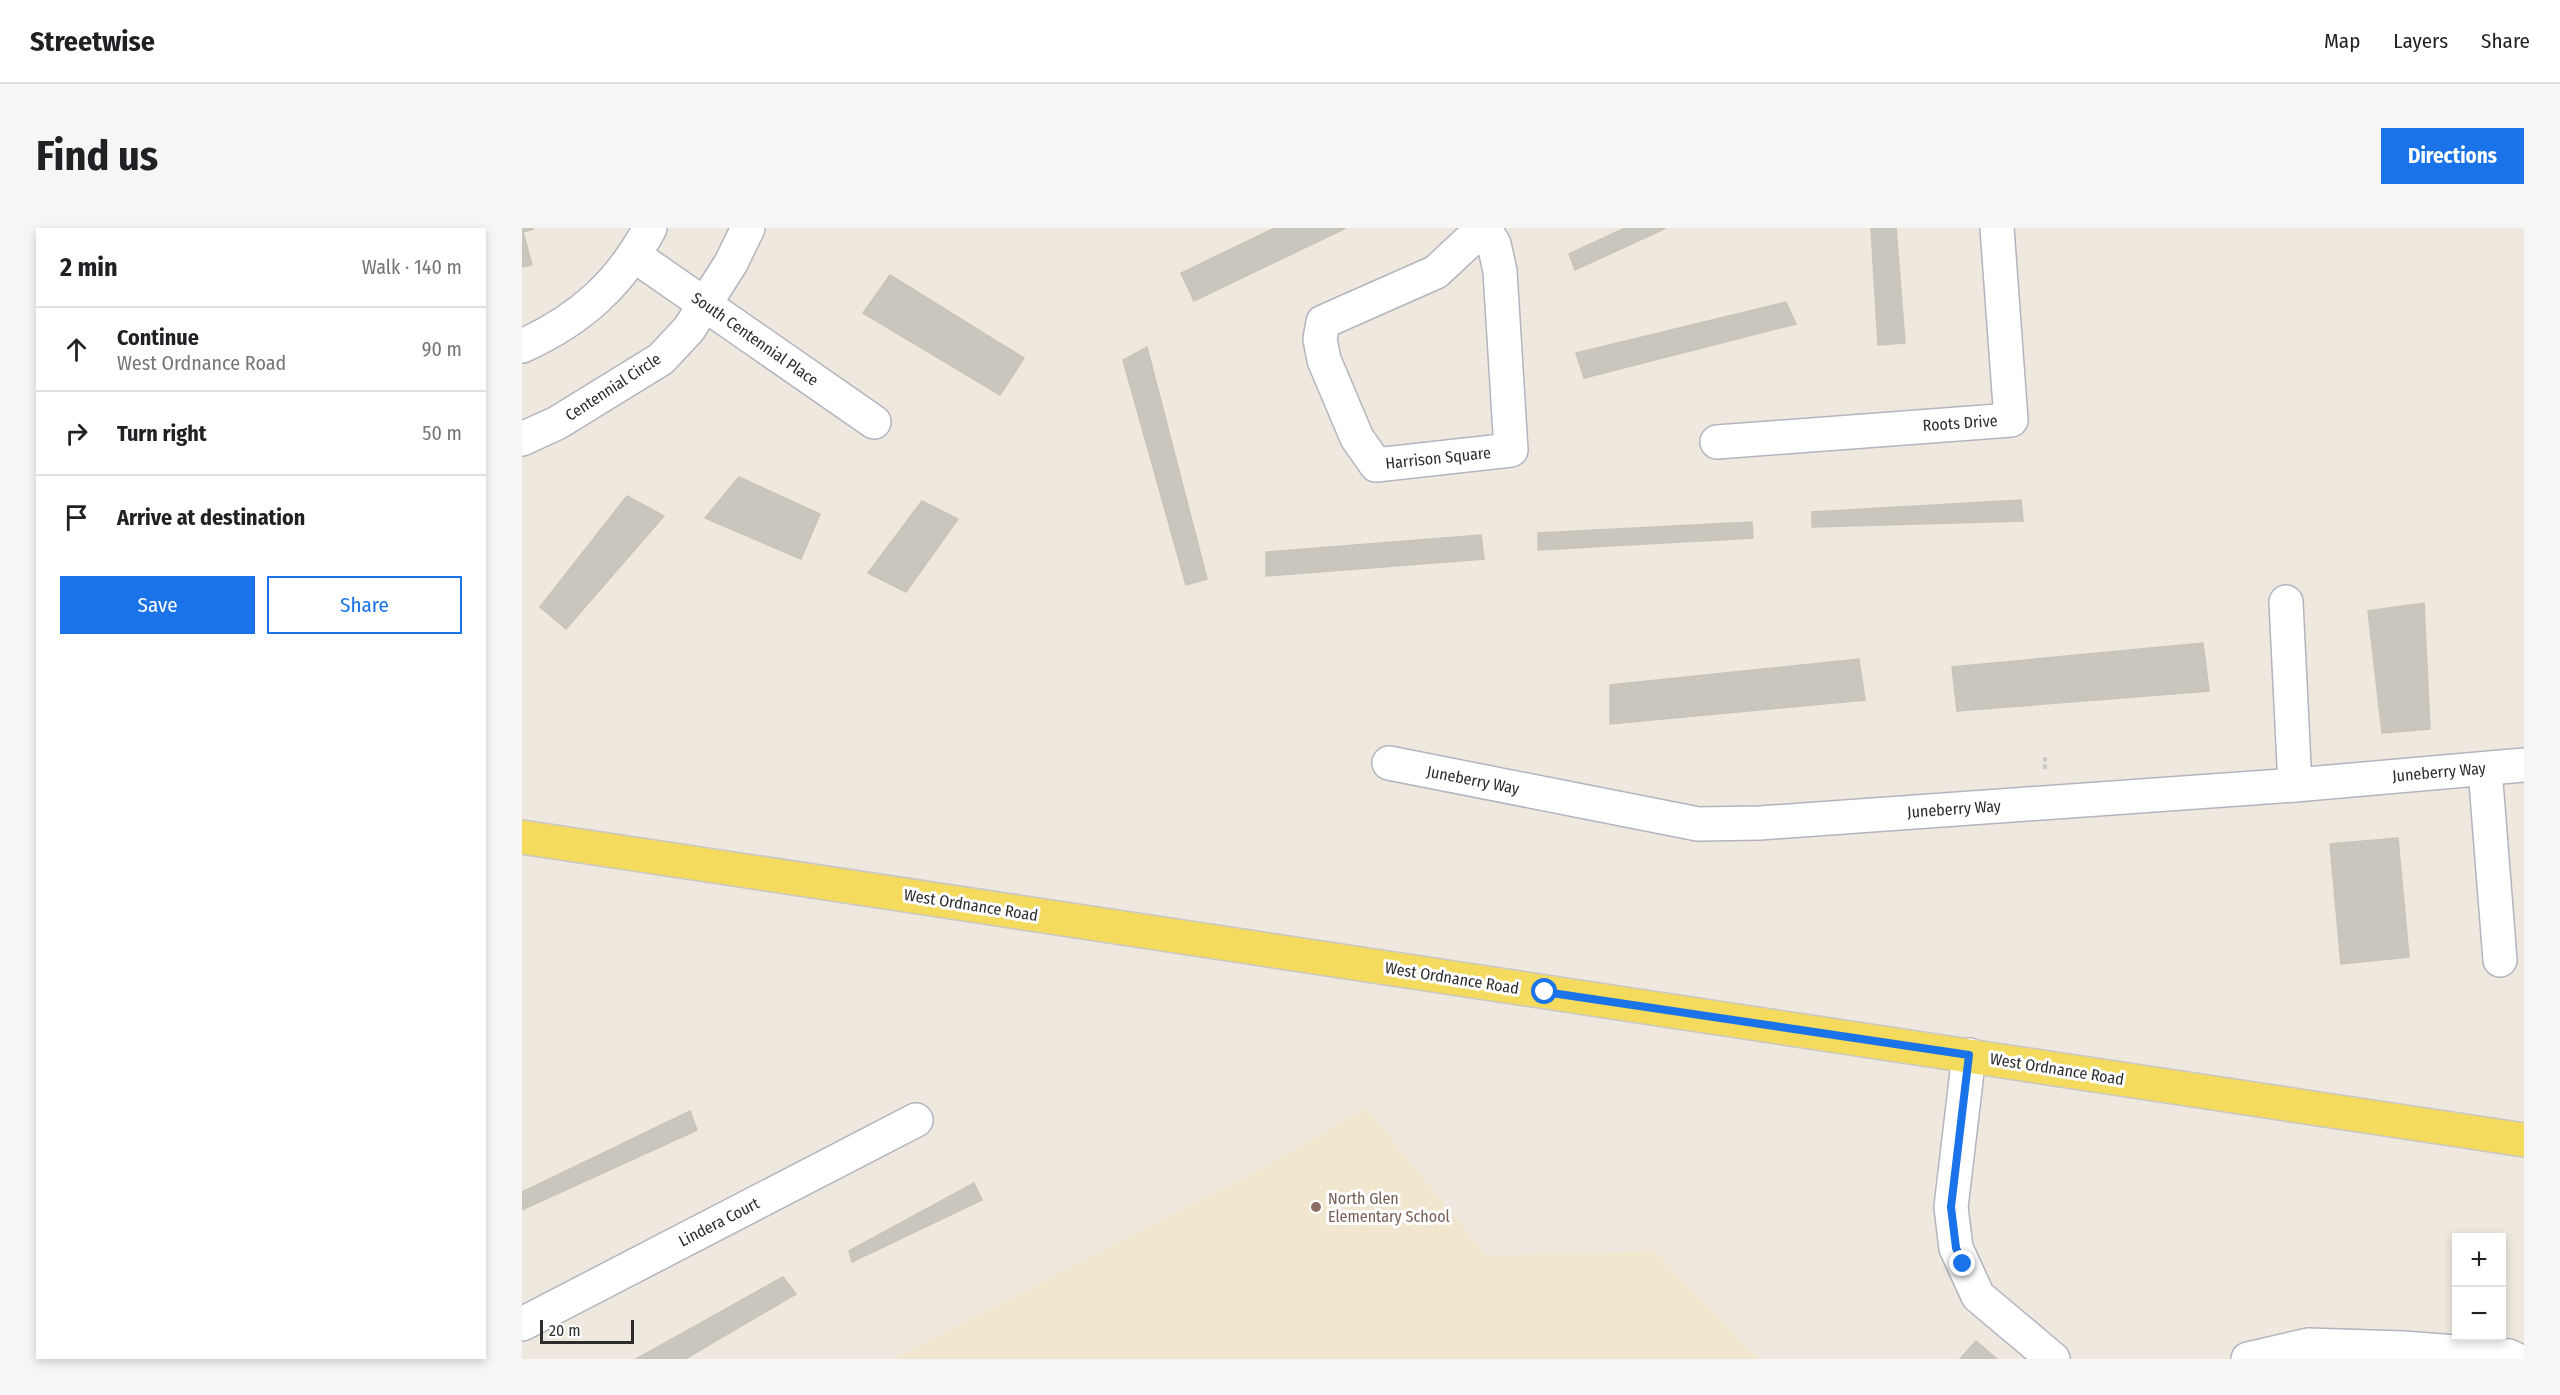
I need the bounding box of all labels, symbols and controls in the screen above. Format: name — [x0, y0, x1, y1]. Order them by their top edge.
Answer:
text: Streetwise — [30, 25, 155, 58]
text: Map — [2324, 28, 2360, 54]
text: Layers — [2393, 28, 2448, 54]
text: Share — [2481, 28, 2530, 54]
button: Directions — [2381, 128, 2524, 184]
text: Find us — [36, 131, 158, 181]
text: 2 min — [60, 252, 118, 283]
text: Walk · 140 m — [362, 255, 462, 279]
street label: South Centennial Place — [688, 288, 822, 390]
text: Continue — [117, 324, 199, 351]
icon: ahead — [60, 333, 93, 366]
text: 90 m — [422, 337, 462, 361]
street label: Centennial Circle — [562, 349, 664, 425]
text: West Ordnance Road — [117, 351, 286, 375]
street label: Roots Drive — [1922, 411, 1998, 435]
icon: right — [60, 417, 93, 450]
text: Turn right — [117, 420, 206, 447]
text: 50 m — [422, 421, 462, 445]
street label: Harrison Square — [1384, 443, 1492, 473]
icon: arrive — [60, 501, 93, 534]
text: Arrive at destination — [117, 504, 305, 531]
button: Save — [60, 576, 255, 634]
button: Share — [267, 576, 462, 634]
street label: Juneberry Way — [2391, 758, 2487, 786]
street label: Juneberry Way — [1425, 762, 1522, 798]
street label: Juneberry Way — [1907, 796, 2002, 822]
street label: West Ordnance Road — [903, 885, 1039, 925]
street label: West Ordnance Road — [1384, 958, 1520, 998]
route start — [1531, 978, 1557, 1004]
street label: West Ordnance Road — [1989, 1049, 2125, 1089]
place label: North Glen Elementary School — [1328, 1189, 1450, 1226]
street label: Lindera Court — [675, 1193, 763, 1250]
marker: North Glen Elementary School — [1309, 1200, 1323, 1214]
map controls — [2452, 1233, 2506, 1341]
button: + — [2452, 1233, 2506, 1287]
route end — [1949, 1250, 1975, 1276]
button: − — [2452, 1287, 2506, 1341]
scale bar — [540, 1317, 634, 1344]
text: 20 m — [549, 1321, 580, 1340]

